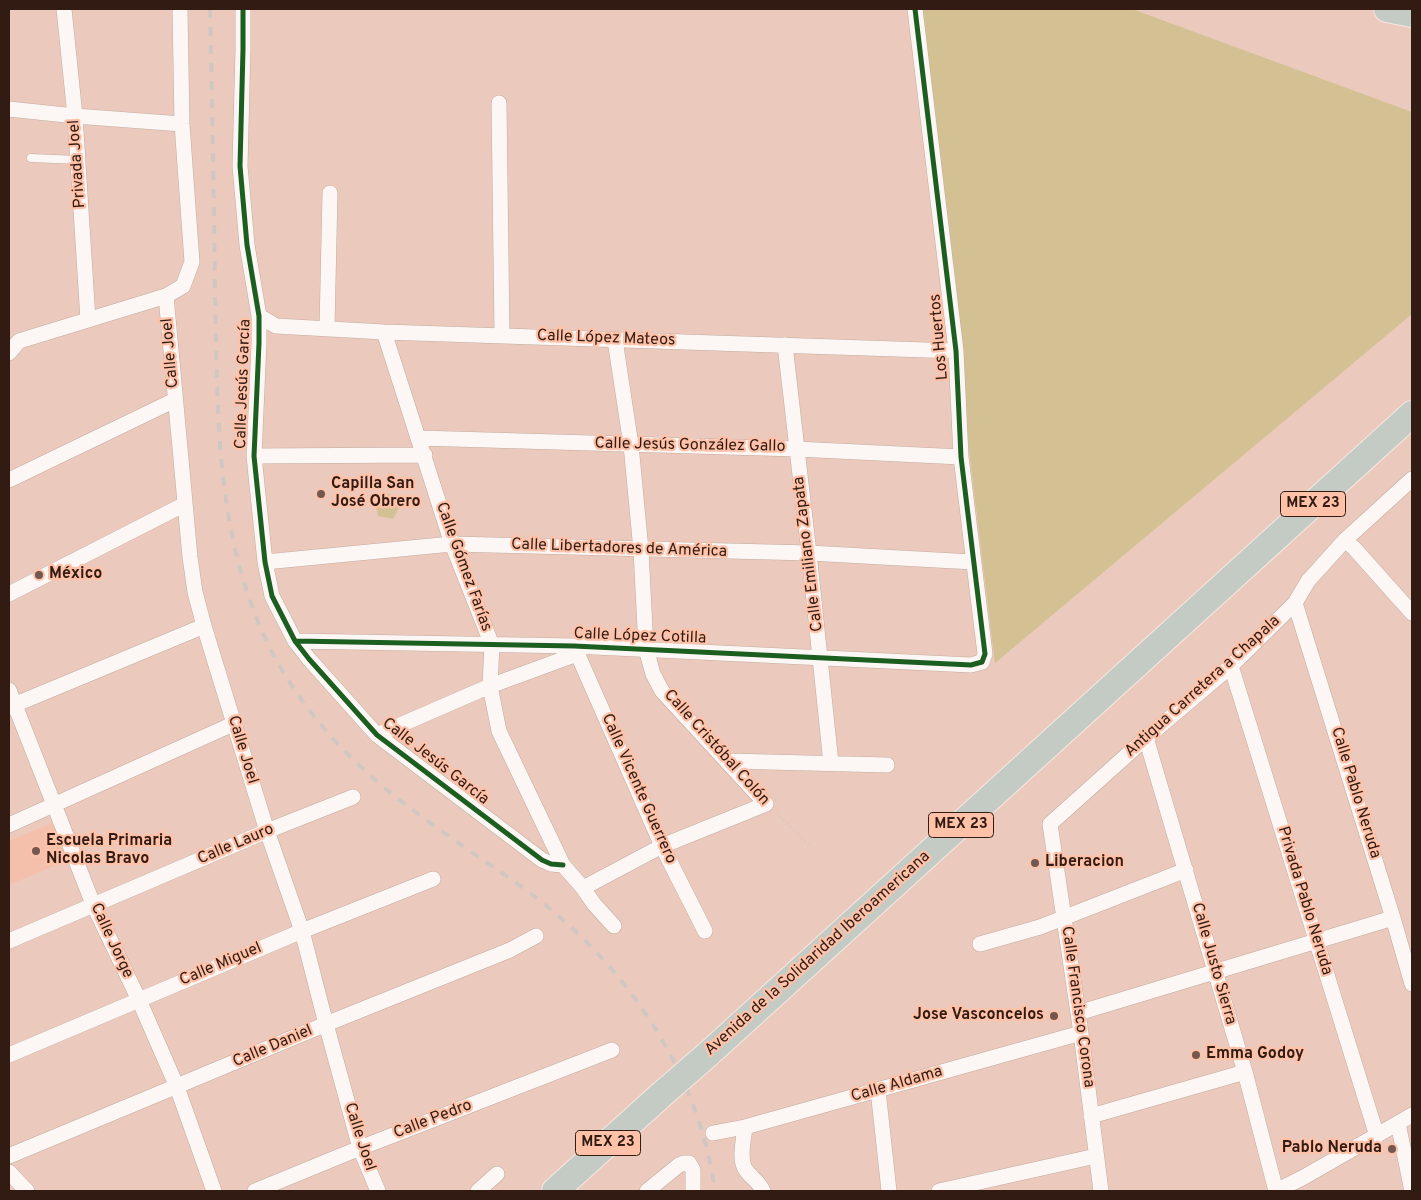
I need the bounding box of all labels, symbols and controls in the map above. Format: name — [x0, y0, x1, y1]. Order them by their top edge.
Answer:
street label: Privada Joel — [65, 119, 91, 209]
street label: Los Huertos — [927, 293, 953, 381]
street label: Calle Joel — [158, 317, 184, 389]
street label: Calle Jesús García — [232, 319, 256, 449]
street label: Calle López Mateos — [536, 327, 676, 351]
street label: Calle Jesús González Gallo — [594, 435, 786, 457]
place label: Capilla San José Obrero — [331, 475, 421, 513]
street label: Calle Emiliano Zapata — [790, 475, 828, 633]
marker: Capilla San José Obrero — [315, 488, 327, 500]
road number: MEX 23 — [1280, 492, 1346, 516]
street label: Calle Gómez Farías — [431, 500, 495, 634]
street label: Calle Libertadores de América — [511, 536, 727, 562]
place label: México — [49, 565, 102, 585]
marker: México — [33, 569, 45, 581]
street label: Antigua Carretera a Chapala — [1121, 612, 1285, 762]
street label: Calle López Cotilla — [573, 625, 707, 649]
street label: Calle Cristóbal Colón — [659, 686, 773, 810]
street label: Calle Vicente Guerrero — [596, 711, 680, 867]
street label: Calle Joel — [223, 714, 261, 786]
street label: Calle Jesús García — [378, 714, 492, 810]
street label: Calle Pablo Neruda — [1326, 725, 1384, 861]
road number: MEX 23 — [928, 812, 994, 838]
street label: Calle Lauro — [195, 820, 277, 870]
street label: Privada Pablo Neruda — [1272, 824, 1336, 978]
place label: Escuela Primaria Nicolas Bravo — [46, 832, 172, 870]
marker: Escuela Primaria Nicolas Bravo — [30, 845, 42, 857]
street label: Avenida de la Solidaridad Iberoamericana — [701, 848, 935, 1060]
place label: Liberacion — [1045, 853, 1124, 873]
marker: Liberacion — [1029, 857, 1041, 869]
street label: Calle Jorge — [85, 900, 137, 982]
street label: Calle Justo Sierra — [1186, 901, 1240, 1027]
street label: Calle Francisco Corona — [1056, 925, 1098, 1089]
street label: Calle Miguel — [177, 939, 265, 991]
place label: Jose Vasconcelos — [913, 1006, 1044, 1026]
marker: Jose Vasconcelos — [1048, 1010, 1060, 1022]
street label: Calle Daniel — [230, 1022, 316, 1072]
place label: Emma Godoy — [1206, 1045, 1304, 1065]
marker: Emma Godoy — [1190, 1049, 1202, 1061]
street label: Calle Aldama — [849, 1063, 945, 1107]
street label: Calle Pedro — [391, 1096, 475, 1144]
street label: Calle Joel — [339, 1101, 379, 1173]
road number: MEX 23 — [576, 1130, 640, 1156]
place label: Pablo Neruda — [1282, 1139, 1382, 1159]
marker: Pablo Neruda — [1386, 1143, 1398, 1155]

